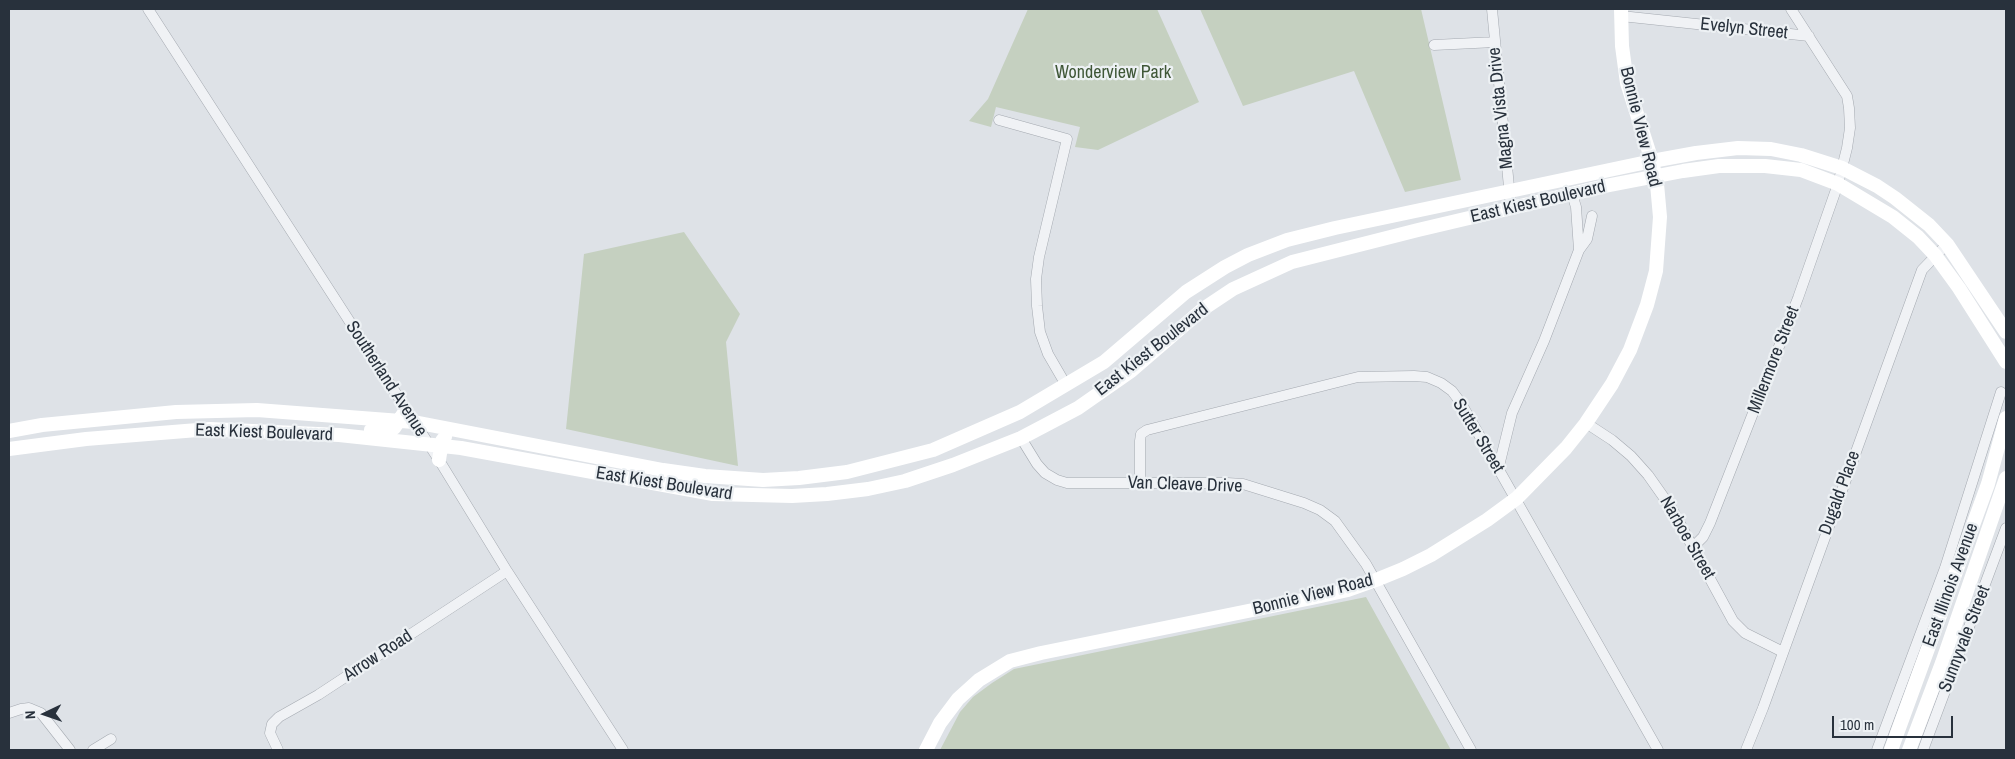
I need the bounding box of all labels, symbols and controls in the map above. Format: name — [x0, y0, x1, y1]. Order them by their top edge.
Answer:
street label: Evelyn Street — [1699, 14, 1789, 44]
street label: Magna Vista Drive — [1484, 46, 1518, 170]
park label: Wonderview Park — [1055, 62, 1171, 84]
street label: Bonnie View Road — [1615, 65, 1665, 189]
street label: East Kiest Boulevard — [1468, 176, 1608, 228]
street label: East Kiest Boulevard — [1091, 299, 1213, 401]
street label: Millermore Street — [1744, 303, 1804, 417]
street label: Southerland Avenue — [341, 317, 431, 441]
street label: Sutter Street — [1447, 395, 1509, 477]
street label: East Kiest Boulevard — [195, 420, 333, 446]
street label: Dugald Place — [1815, 448, 1865, 538]
street label: East Kiest Boulevard — [594, 463, 734, 505]
street label: Van Cleave Drive — [1127, 472, 1243, 498]
street label: Narboe Street — [1655, 493, 1719, 583]
street label: East Illinois Avenue — [1919, 520, 1983, 650]
street label: Bonnie View Road — [1251, 570, 1375, 620]
street label: Sunnyvale Street — [1935, 583, 1995, 695]
street label: Arrow Road — [339, 626, 417, 686]
north arrow — [20, 689, 70, 739]
scale bar — [1835, 706, 1956, 738]
text: N — [21, 710, 39, 719]
text: 100 m — [1840, 714, 1874, 735]

